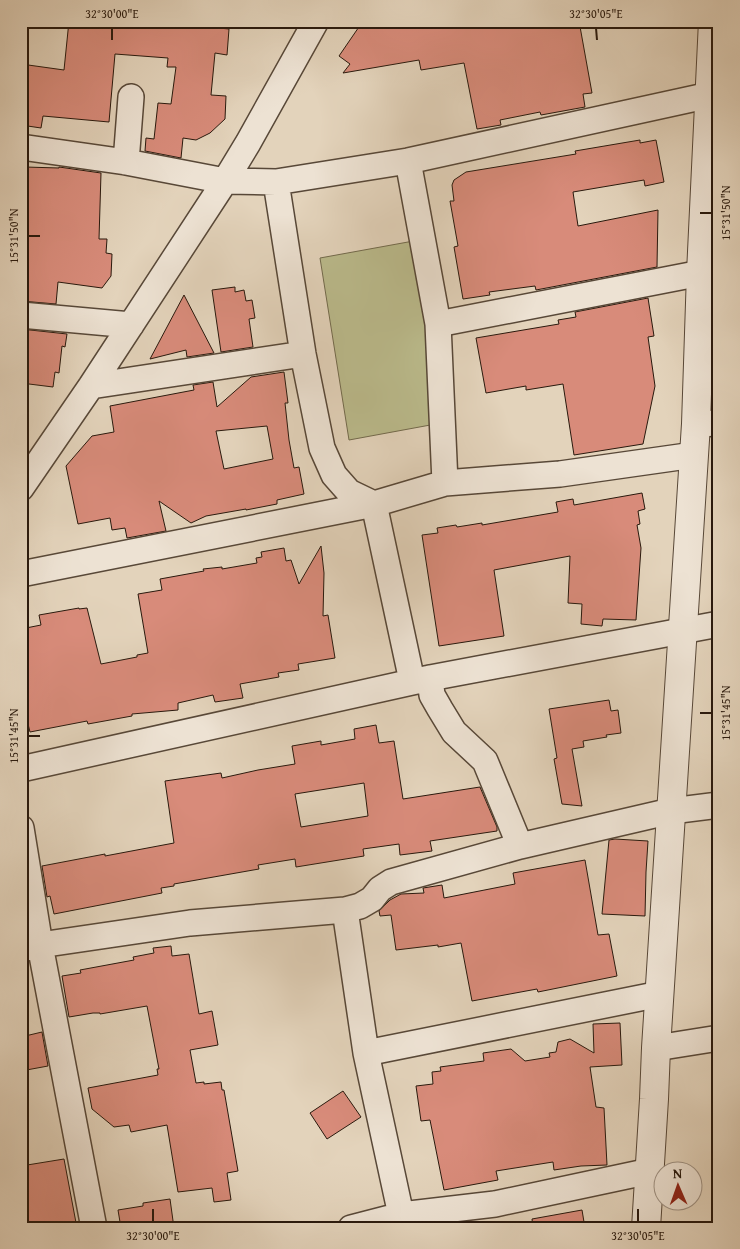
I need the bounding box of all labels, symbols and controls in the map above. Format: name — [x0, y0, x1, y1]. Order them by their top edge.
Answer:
text: 32°30'00"E — [85, 5, 139, 22]
text: 32°30'05"E — [569, 5, 623, 22]
text: 15°31'50"N — [717, 185, 734, 241]
text: 15°31'50"N — [5, 208, 22, 264]
text: 15°31'45"N — [717, 685, 734, 741]
text: 15°31'45"N — [5, 708, 22, 764]
north arrow — [652, 1162, 702, 1212]
text: N — [673, 1163, 683, 1183]
text: 32°30'00"E — [126, 1227, 180, 1244]
text: 32°30'05"E — [611, 1227, 665, 1244]

